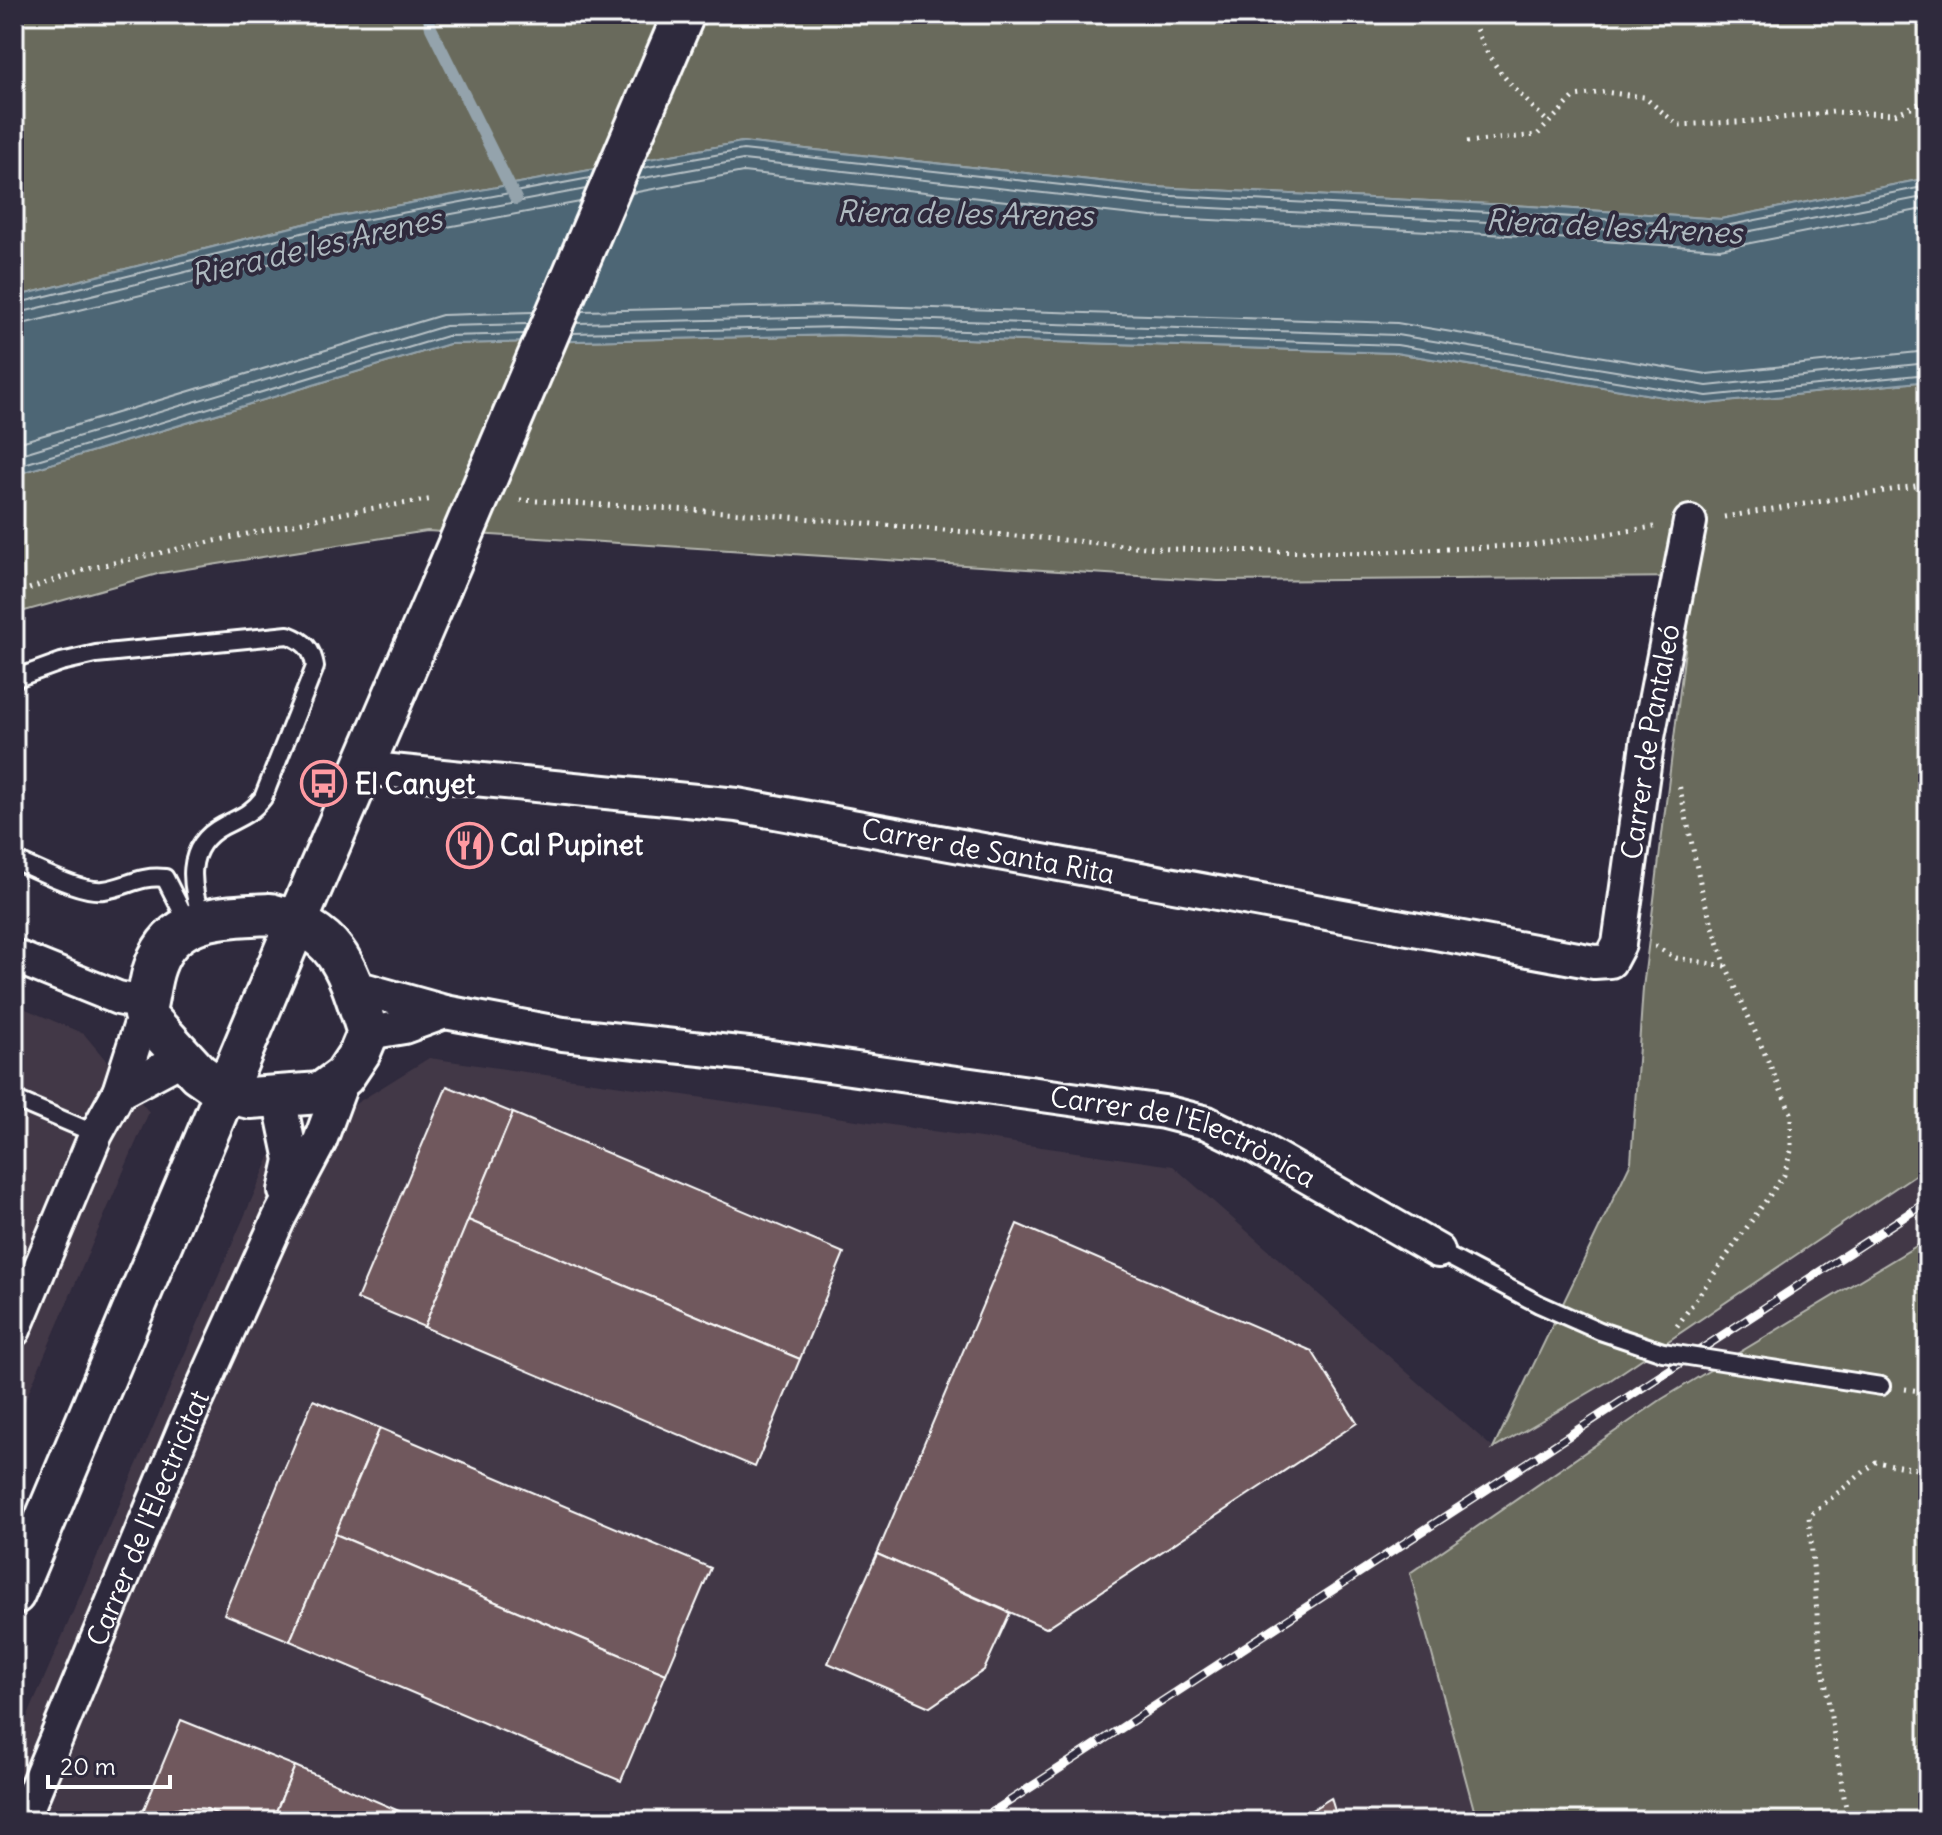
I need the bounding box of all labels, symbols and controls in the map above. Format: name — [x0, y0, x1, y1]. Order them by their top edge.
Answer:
water label: Riera de les Arenes — [836, 192, 1096, 234]
water label: Riera de les Arenes — [187, 198, 448, 293]
water label: Riera de les Arenes — [1485, 200, 1745, 252]
street label: Carrer de Pantaleó — [1613, 621, 1688, 862]
bus stop icon: El Canyet — [300, 760, 348, 808]
place label: El Canyet — [355, 766, 476, 802]
street label: Carrer de Santa Rita — [859, 810, 1118, 892]
restaurant icon: Cal Pupinet — [445, 821, 493, 869]
place label: Cal Pupinet — [500, 827, 644, 863]
street label: Carrer de l'Electrònica — [1048, 1078, 1323, 1196]
street label: Carrer de l'Electricitat — [78, 1384, 217, 1651]
scale bar — [48, 1739, 170, 1789]
text: 20 m — [60, 1751, 116, 1781]

